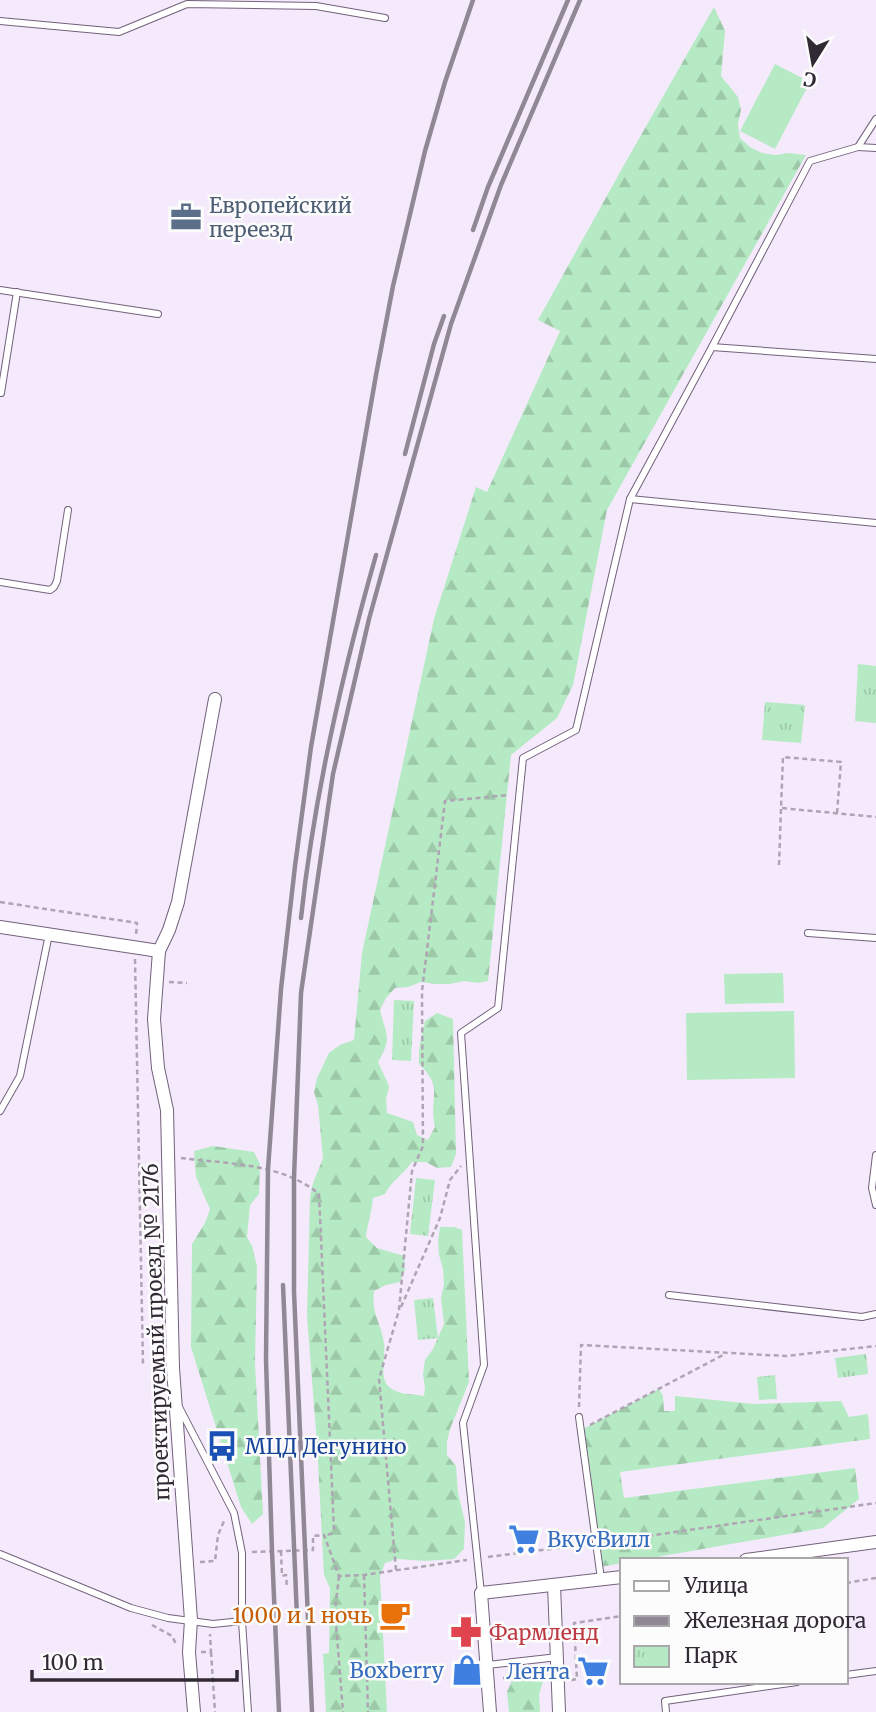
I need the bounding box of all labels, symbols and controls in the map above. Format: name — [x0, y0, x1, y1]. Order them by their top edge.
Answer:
north arrow — [778, 28, 848, 98]
text: С — [801, 67, 818, 93]
place label: Европейский переезд — [209, 192, 352, 243]
office icon: Европейский переезд — [169, 200, 203, 234]
street label: проектируемый проезд № 2176 — [137, 1163, 175, 1501]
bus stop icon: МЦД Дегунино — [205, 1429, 239, 1463]
place label: МЦД Дегунино — [245, 1433, 407, 1460]
supermarket icon: ВкусВилл — [507, 1522, 541, 1556]
place label: ВкусВилл — [547, 1526, 650, 1553]
legend — [620, 1558, 848, 1684]
text: Улица — [683, 1572, 748, 1599]
cafe icon: 1000 и 1 ночь — [378, 1598, 412, 1632]
place label: 1000 и 1 ночь — [232, 1602, 372, 1629]
text: Железная дорога — [684, 1607, 866, 1634]
pharmacy icon: Фармленд — [449, 1615, 483, 1649]
place label: Фармленд — [489, 1619, 599, 1646]
scale bar — [32, 1638, 236, 1682]
text: Парк — [684, 1642, 738, 1669]
text: 100 m — [42, 1649, 104, 1676]
shop icon: Boxberry — [450, 1653, 484, 1687]
supermarket icon: Лента — [576, 1654, 610, 1688]
place label: Boxberry — [350, 1657, 445, 1684]
place label: Лента — [506, 1658, 570, 1685]

